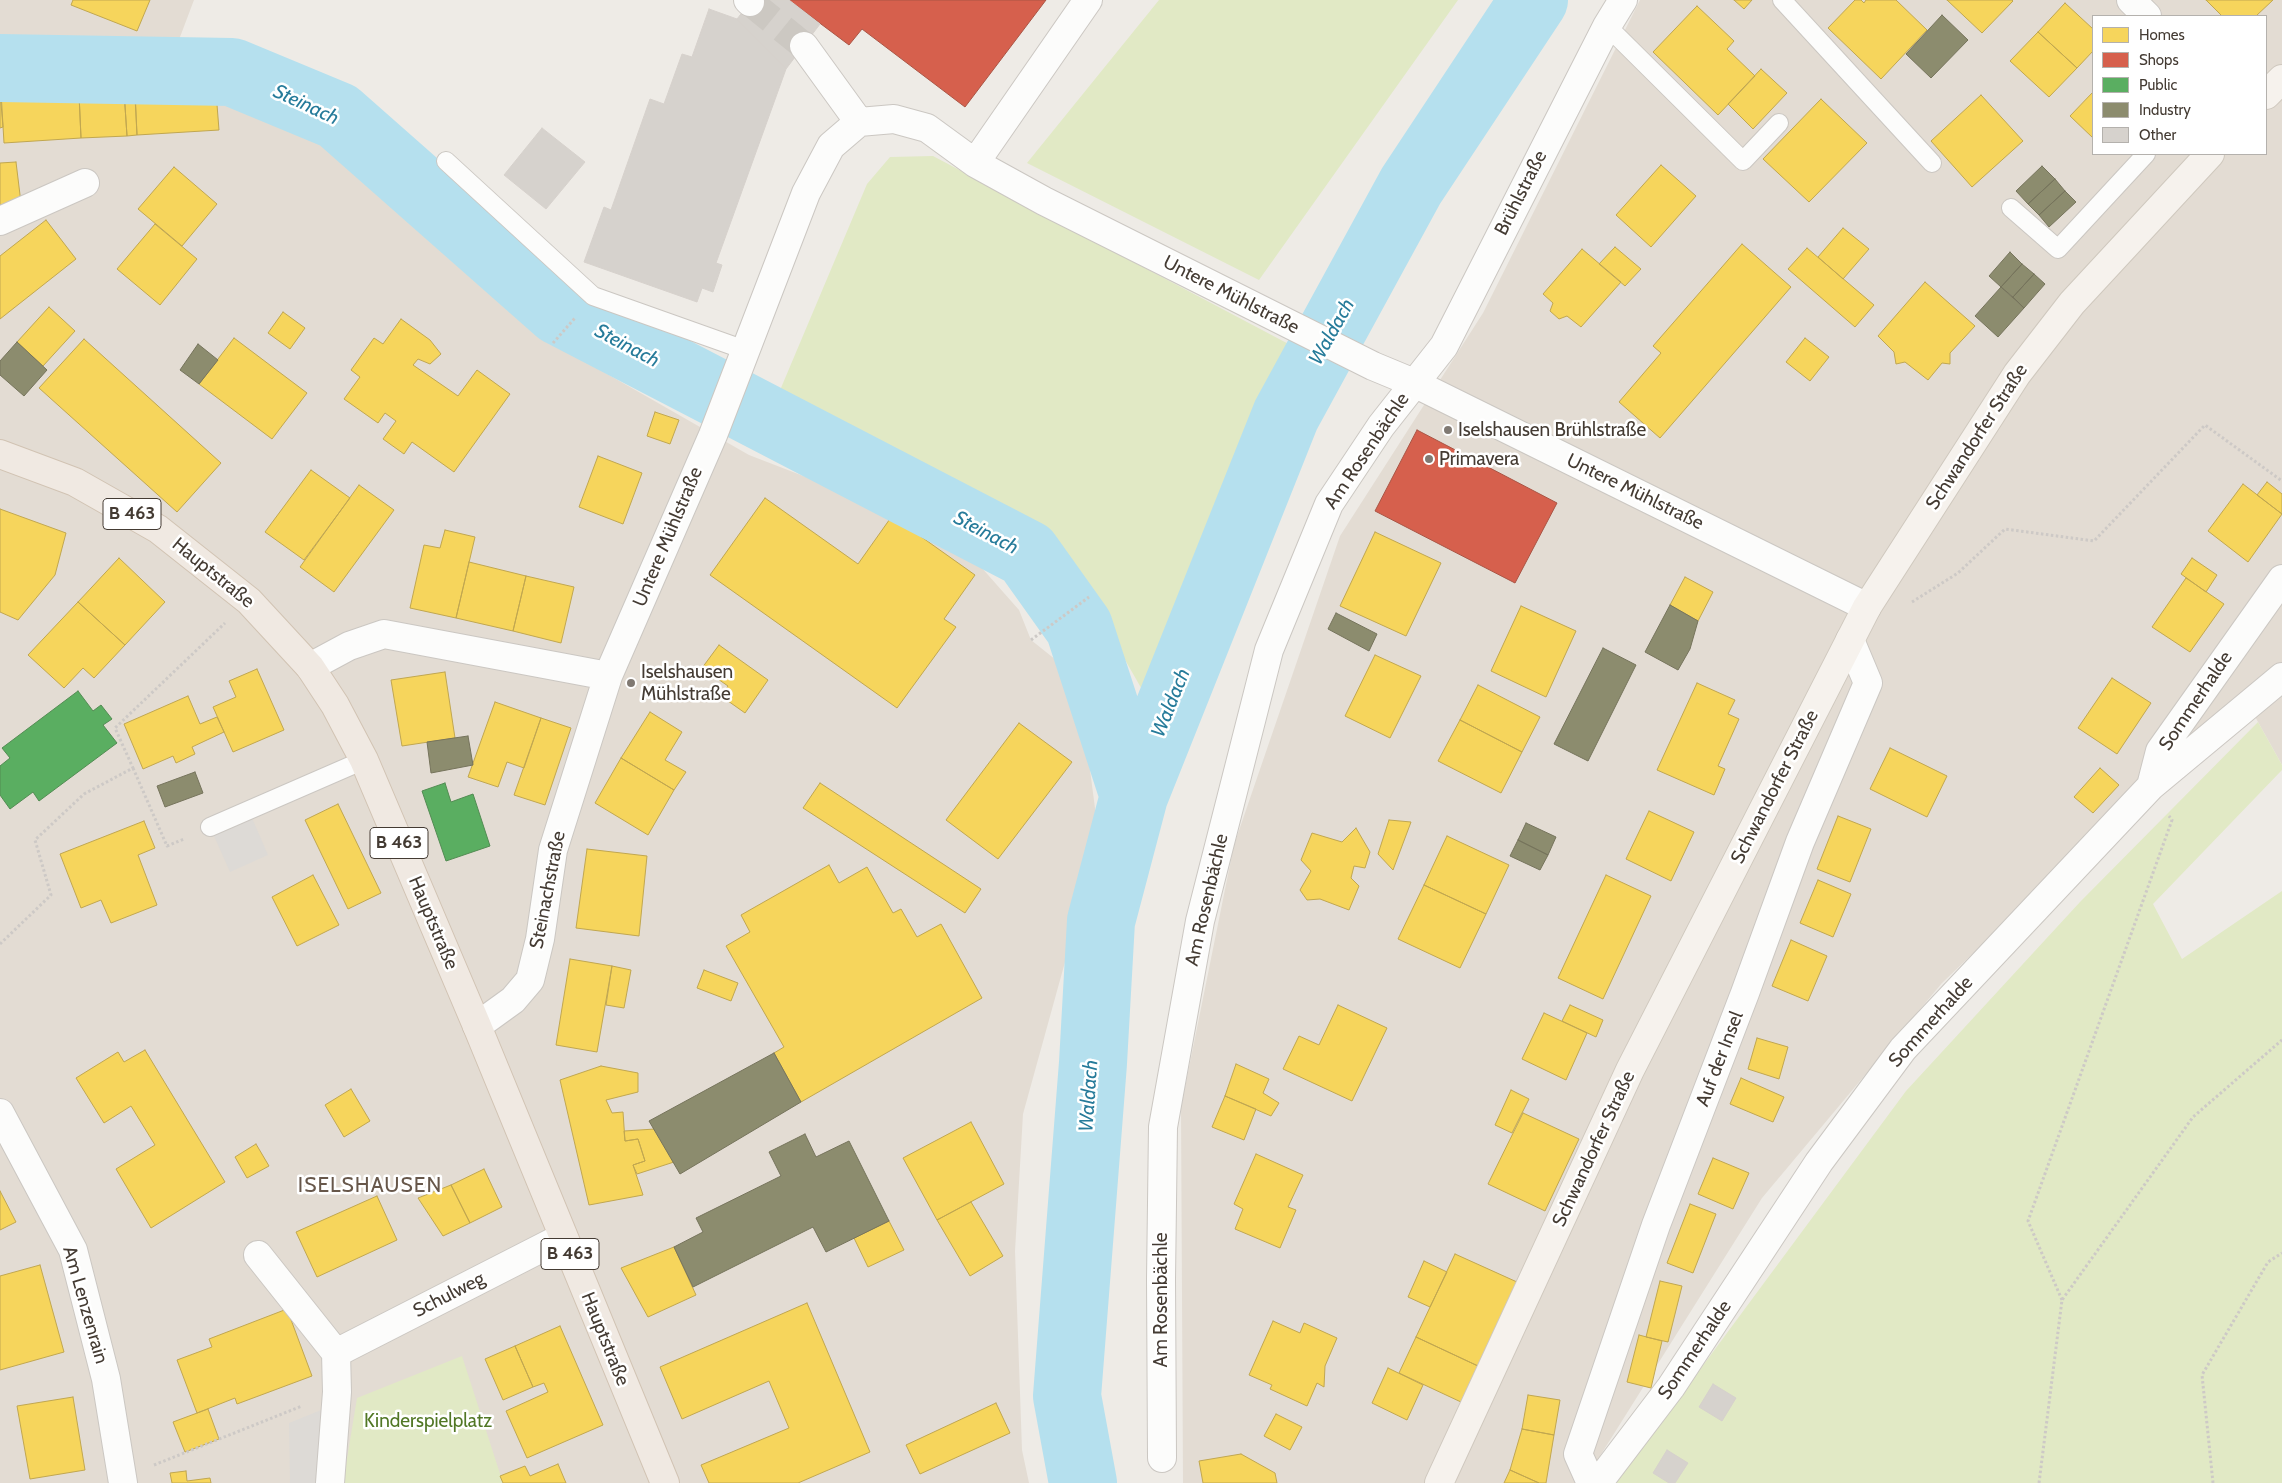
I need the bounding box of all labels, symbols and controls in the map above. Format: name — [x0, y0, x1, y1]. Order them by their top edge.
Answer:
legend — [2092, 15, 2267, 155]
text: Homes — [2139, 26, 2185, 44]
text: Shops — [2139, 51, 2179, 69]
text: Public — [2139, 76, 2177, 94]
water label: Steinach — [269, 79, 343, 131]
text: Industry — [2139, 101, 2191, 119]
text: Other — [2139, 126, 2176, 144]
street label: Brühlstraße — [1490, 147, 1552, 239]
street label: Untere Mühlstraße — [1159, 251, 1303, 339]
water label: Waldach — [1304, 295, 1360, 369]
water label: Steinach — [591, 319, 663, 373]
street label: Schwandorfer Straße — [1921, 360, 2033, 514]
street label: Am Rosenbächle — [1320, 389, 1414, 513]
place label: Iselshausen Brühlstraße — [1458, 419, 1646, 441]
marker: Iselshausen Brühlstraße — [1442, 424, 1454, 436]
place label: Primavera — [1439, 448, 1519, 470]
street label: Untere Mühlstraße — [1563, 449, 1707, 535]
marker: Primavera — [1423, 453, 1435, 465]
street label: Untere Mühlstraße — [628, 464, 708, 610]
road number: B 463 — [103, 498, 161, 530]
water label: Steinach — [950, 506, 1022, 560]
street label: Hauptstraße — [167, 533, 259, 613]
street label: Sommerhalde — [2154, 647, 2238, 755]
place label: Iselshausen Mühlstraße — [641, 661, 733, 705]
water label: Waldach — [1146, 665, 1196, 741]
marker: Iselshausen Mühlstraße — [625, 677, 637, 689]
street label: Schwandorfer Straße — [1726, 706, 1824, 868]
road number: B 463 — [370, 828, 428, 858]
street label: Steinachstraße — [525, 829, 571, 951]
street label: Am Rosenbächle — [1181, 832, 1233, 968]
street label: Hauptstraße — [403, 873, 463, 973]
street label: Sommerhalde — [1884, 972, 1978, 1072]
street label: Auf der Insel — [1691, 1008, 1749, 1110]
water label: Waldach — [1075, 1059, 1103, 1133]
street label: Schwandorfer Straße — [1548, 1068, 1640, 1230]
district label: ISELSHAUSEN — [296, 1173, 444, 1199]
street label: Am Rosenbächle — [1150, 1232, 1172, 1368]
road number: B 463 — [541, 1238, 599, 1270]
street label: Am Lenzenrain — [57, 1244, 113, 1366]
street label: Schulweg — [409, 1267, 489, 1323]
street label: Hauptstraße — [576, 1289, 634, 1389]
street label: Sommerhalde — [1653, 1296, 1737, 1404]
park label: Kinderspielplatz — [364, 1410, 492, 1432]

